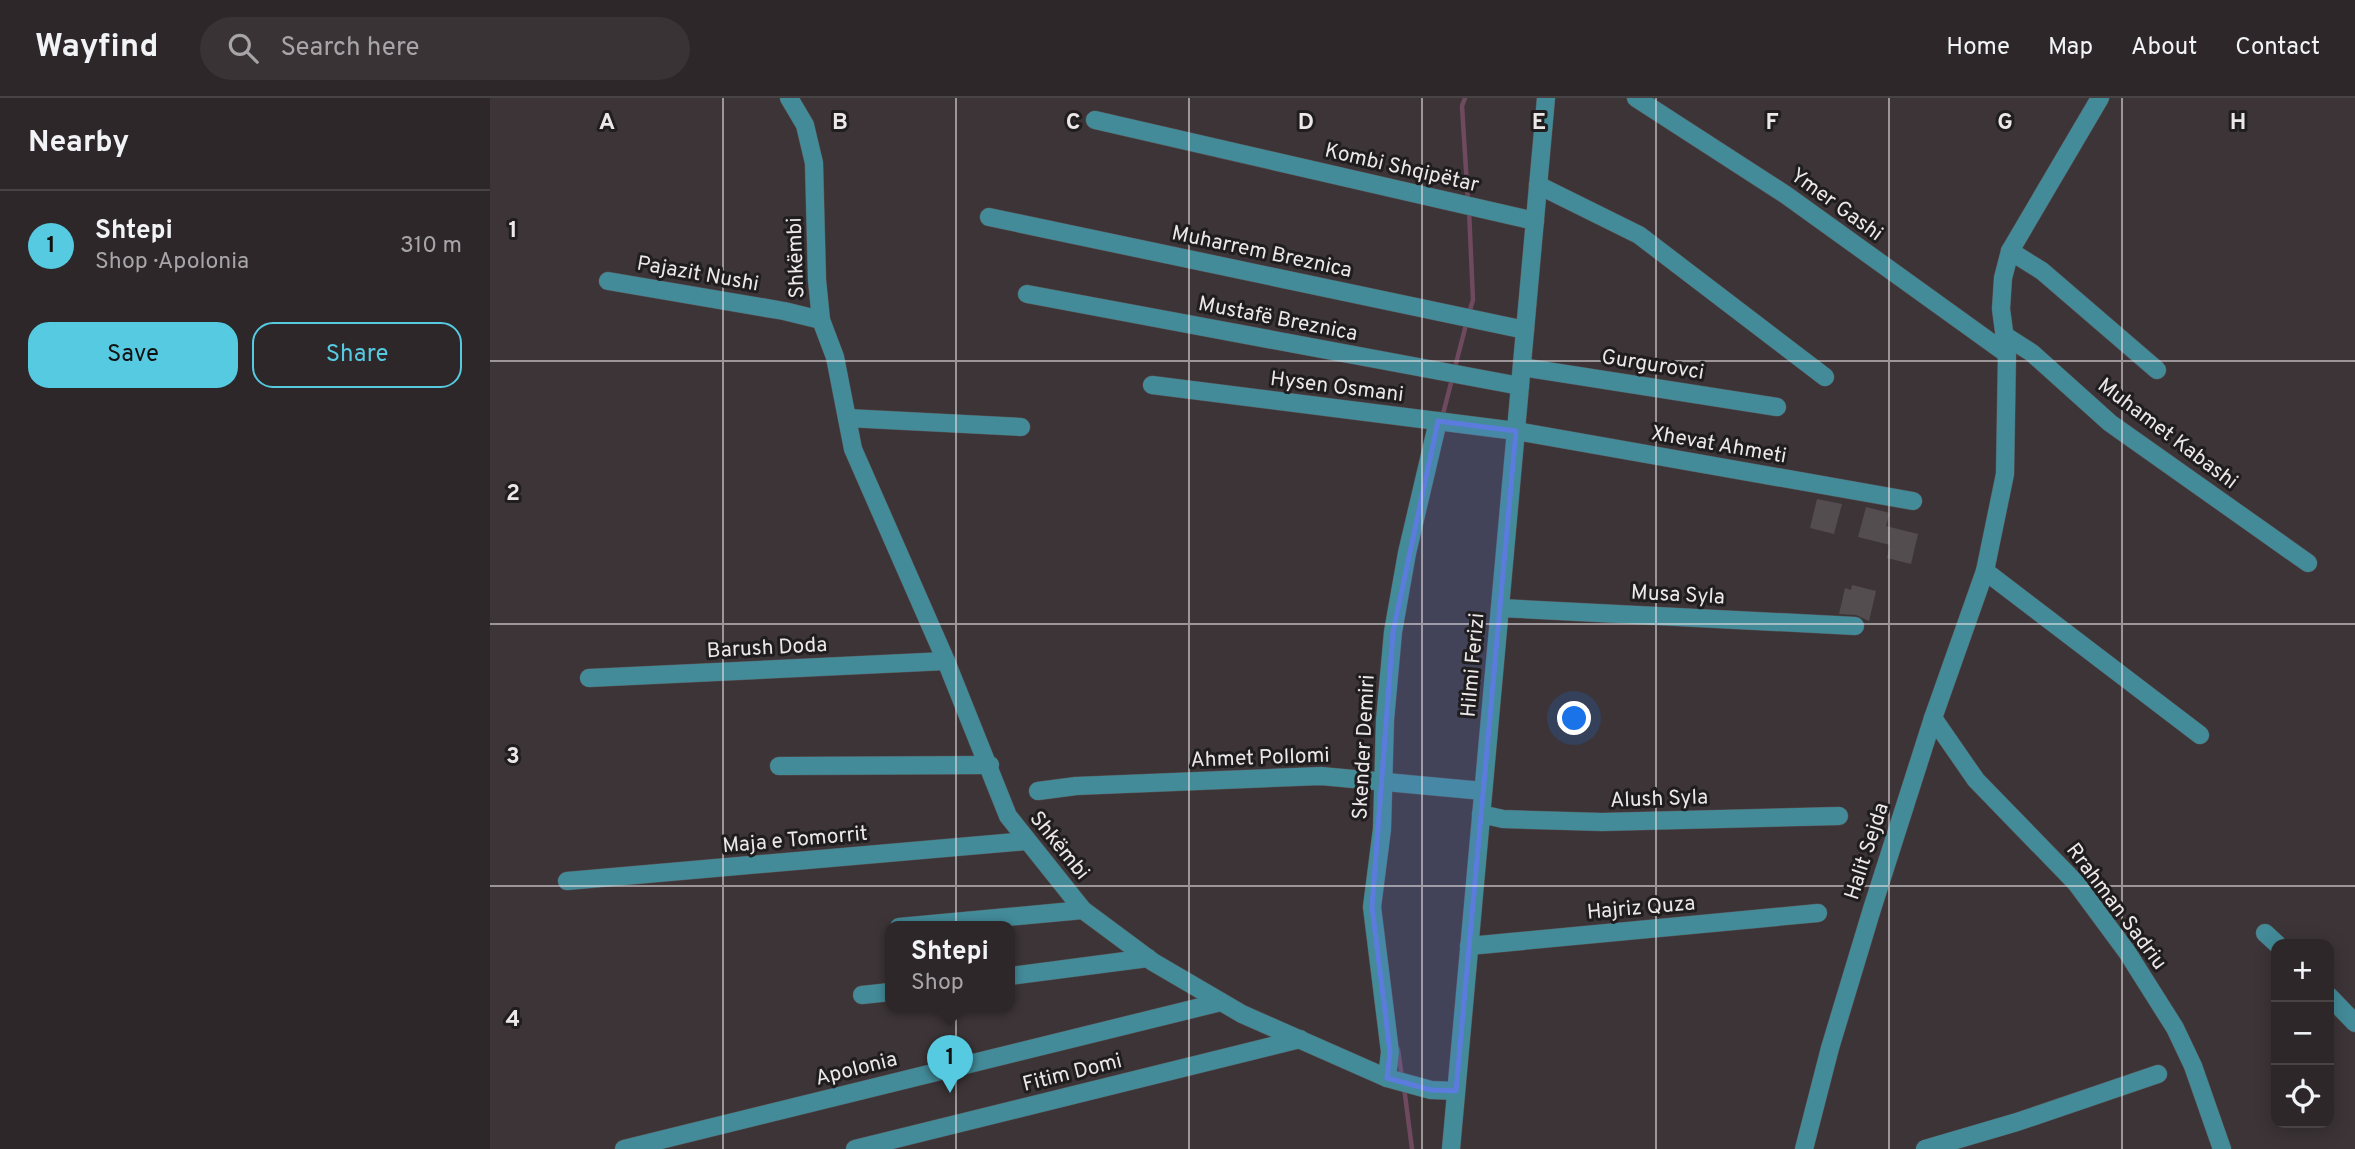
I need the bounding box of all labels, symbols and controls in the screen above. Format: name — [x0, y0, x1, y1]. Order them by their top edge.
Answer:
search box — [200, 17, 690, 80]
text: Wayfind — [35, 27, 158, 69]
icon: search — [224, 29, 262, 67]
text: Search here — [280, 32, 419, 65]
text: Home — [1946, 33, 2010, 63]
text: Map — [2048, 33, 2093, 63]
text: About — [2131, 33, 2197, 63]
text: Contact — [2235, 33, 2320, 63]
text: A — [599, 109, 615, 138]
text: B — [832, 109, 848, 138]
text: C — [1066, 109, 1080, 138]
text: D — [1298, 109, 1314, 138]
text: E — [1532, 109, 1546, 138]
text: F — [1765, 109, 1779, 138]
text: G — [1997, 109, 2013, 138]
text: H — [2230, 109, 2246, 138]
text: Nearby — [28, 125, 129, 162]
street label: Kombi Shqipëtar — [1322, 138, 1481, 199]
street label: Ymer Gashi — [1785, 163, 1888, 248]
text: Shtepi — [95, 215, 173, 248]
text: 1 — [508, 217, 518, 246]
street label: Shkëmbi — [782, 217, 811, 299]
street label: Muharrem Breznica — [1169, 220, 1354, 285]
text: 1 — [46, 232, 56, 261]
text: 310 m — [400, 232, 462, 261]
text: Shop · Apolonia — [95, 248, 249, 277]
street label: Pajazit Nushi — [635, 250, 761, 298]
street label: Mustafë Breznica — [1196, 291, 1360, 348]
button: Save — [28, 322, 238, 388]
button: Share — [252, 322, 462, 388]
street label: Gurgurovci — [1599, 344, 1706, 387]
street label: Hysen Osmani — [1269, 366, 1405, 409]
street label: Muhamet Kabashi — [2092, 373, 2243, 496]
street label: Xhevat Ahmeti — [1649, 420, 1788, 471]
text: 2 — [506, 480, 520, 509]
street label: Musa Syla — [1630, 580, 1726, 611]
street label: Hilmi Ferizi — [1455, 612, 1491, 718]
street label: Barush Doda — [706, 632, 828, 665]
street label: Skender Demiri — [1347, 674, 1382, 820]
your location — [1557, 701, 1591, 735]
text: 3 — [506, 743, 520, 772]
street label: Ahmet Pollomi — [1190, 743, 1330, 774]
street label: Alush Syla — [1610, 784, 1709, 815]
street label: Halit Sejda — [1839, 799, 1896, 903]
street label: Shkëmbi — [1023, 806, 1095, 886]
street label: Maja e Tomorrit — [721, 821, 869, 860]
street label: Rrahman Sadriu — [2059, 838, 2172, 976]
street label: Hajriz Quza — [1586, 890, 1697, 927]
popup — [885, 921, 1015, 1012]
text: Shtepi — [911, 936, 989, 969]
map controls — [2271, 939, 2334, 1128]
button: + — [2271, 939, 2334, 1002]
text: Shop — [911, 969, 964, 998]
button: − — [2271, 1002, 2334, 1065]
text: 4 — [506, 1006, 520, 1035]
pin: 1 — [927, 1035, 973, 1093]
street label: Apolonia — [813, 1046, 900, 1093]
street label: Fitim Domi — [1020, 1048, 1125, 1099]
button: locate — [2271, 1065, 2334, 1128]

